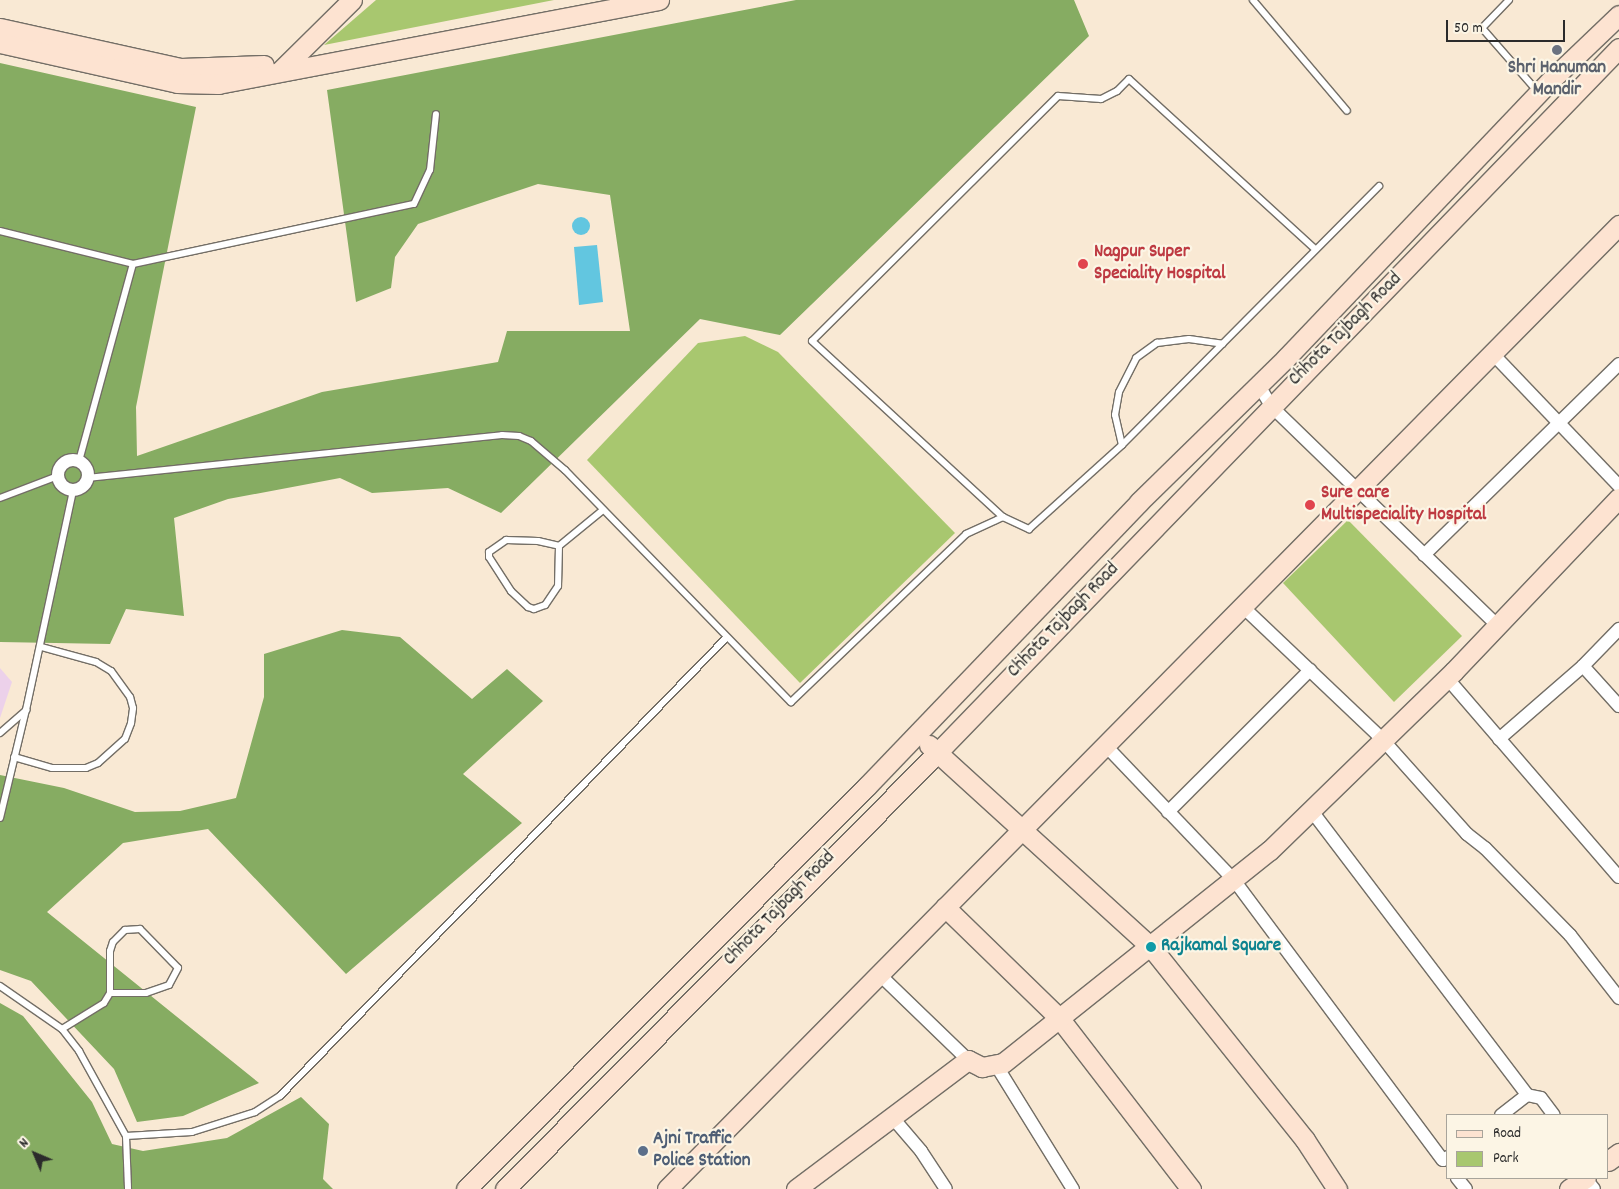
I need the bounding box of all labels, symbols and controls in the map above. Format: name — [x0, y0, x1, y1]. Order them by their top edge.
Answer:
scale bar — [1449, 10, 1568, 42]
text: 50 m — [1454, 18, 1483, 40]
marker: Shri Hanuman Mandir — [1551, 44, 1563, 56]
place label: Shri Hanuman Mandir — [1508, 58, 1606, 102]
place label: Nagpur Super Speciality Hospital — [1094, 242, 1225, 286]
marker: Nagpur Super Speciality Hospital — [1076, 257, 1090, 271]
street label: Chhota Tajbagh Road — [1285, 269, 1407, 391]
place label: Sure care Multispeciality Hospital — [1321, 483, 1486, 527]
marker: Sure care Multispeciality Hospital — [1303, 498, 1317, 512]
street label: Chhota Tajbagh Road — [1003, 559, 1125, 683]
street label: Chhota Tajbagh Road — [719, 847, 841, 971]
place label: Rajkamal Square — [1161, 936, 1281, 958]
marker: Rajkamal Square — [1145, 941, 1157, 953]
legend — [1446, 1114, 1609, 1179]
text: Road — [1493, 1123, 1521, 1145]
north arrow — [10, 1129, 60, 1179]
place label: Ajni Traffic Police Station — [653, 1129, 750, 1173]
text: N — [15, 1134, 34, 1153]
marker: Ajni Traffic Police Station — [637, 1145, 649, 1157]
text: Park — [1493, 1148, 1519, 1170]

